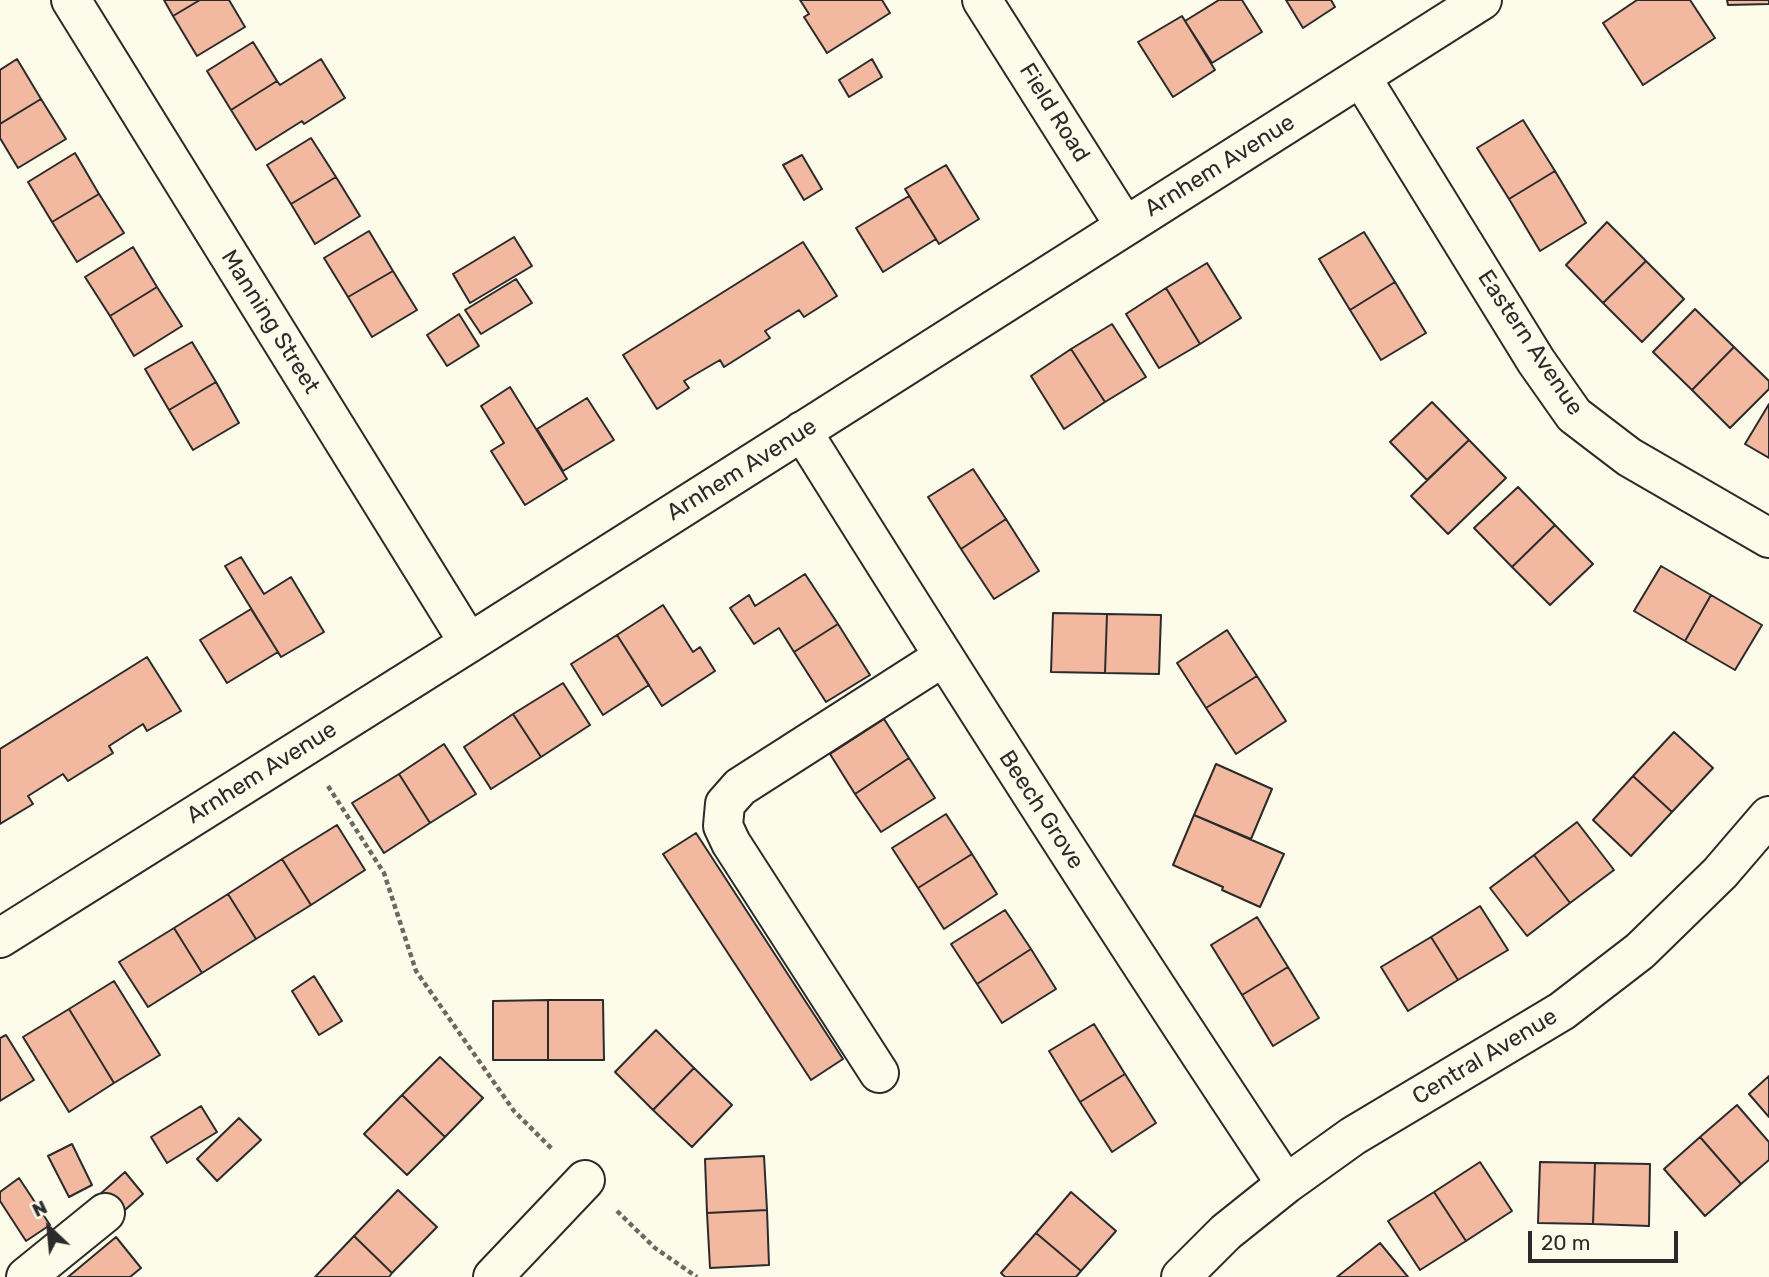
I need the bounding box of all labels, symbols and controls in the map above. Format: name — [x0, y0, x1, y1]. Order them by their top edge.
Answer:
street label: Field Road — [1013, 58, 1095, 168]
street label: Arnhem Avenue — [1140, 109, 1300, 223]
street label: Manning Street — [215, 245, 325, 399]
street label: Eastern Avenue — [1471, 265, 1589, 421]
street label: Arnhem Avenue — [662, 413, 822, 527]
street label: Arnhem Avenue — [182, 716, 342, 830]
street label: Beech Grove — [992, 746, 1090, 874]
street label: Central Avenue — [1408, 1003, 1562, 1111]
north arrow — [14, 1193, 84, 1263]
text: N — [28, 1195, 51, 1222]
scale bar — [1531, 1218, 1682, 1262]
text: 20 m — [1541, 1230, 1590, 1255]

